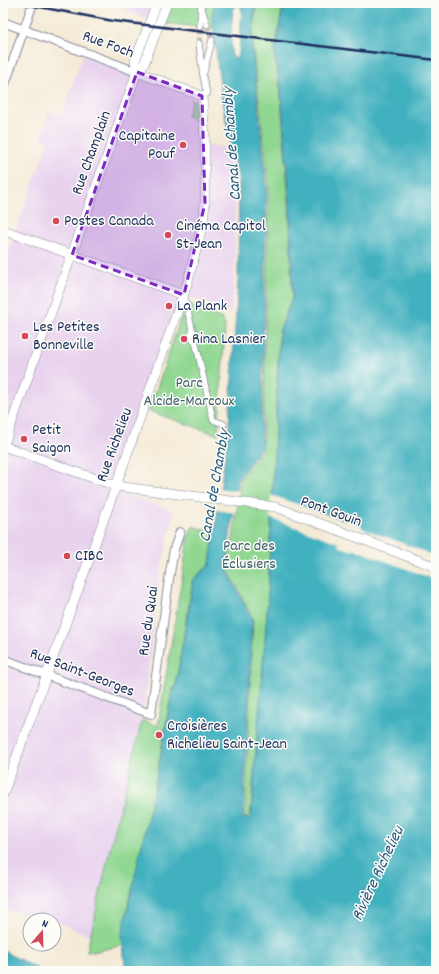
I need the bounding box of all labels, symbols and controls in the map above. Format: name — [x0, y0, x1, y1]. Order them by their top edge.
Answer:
street label: Rue Foch — [79, 25, 137, 65]
water label: Canal de Chambly — [217, 84, 249, 202]
street label: Rue Champlain — [66, 108, 118, 198]
place label: Capitaine Pouf — [119, 125, 175, 166]
marker: Capitaine Pouf — [178, 140, 188, 150]
place label: Postes Canada — [64, 210, 154, 233]
place label: Cinéma Capitol St-Jean — [176, 215, 266, 256]
marker: Postes Canada — [51, 216, 61, 226]
marker: Cinéma Capitol St-Jean — [163, 230, 173, 240]
place label: La Plank — [177, 295, 227, 318]
marker: La Plank — [164, 301, 174, 311]
place label: Les Petites Bonneville — [33, 316, 100, 357]
place label: Rina Lasnier — [192, 328, 265, 351]
marker: Les Petites Bonneville — [20, 331, 30, 341]
marker: Rina Lasnier — [179, 334, 189, 344]
park label: Parc Alcide-Marcoux — [143, 372, 235, 413]
street label: Rue Richelieu — [91, 405, 139, 485]
place label: Petit Saigon — [32, 419, 71, 460]
water label: Canal de Chambly — [194, 426, 238, 544]
marker: Petit Saigon — [19, 434, 29, 444]
street label: Pont Gouin — [297, 490, 365, 534]
park label: Parc des Éclusiers — [222, 535, 276, 576]
place label: CIBC — [75, 545, 103, 568]
marker: CIBC — [62, 551, 72, 561]
street label: Rue du Quai — [133, 585, 165, 657]
street label: Rue Saint-Georges — [26, 642, 138, 704]
place label: Croisières Richelieu Saint-Jean — [167, 715, 287, 756]
marker: Croisières Richelieu Saint-Jean — [154, 730, 164, 740]
water label: Rivière Richelieu — [347, 821, 412, 925]
north arrow — [22, 912, 62, 952]
text: N — [39, 916, 51, 933]

